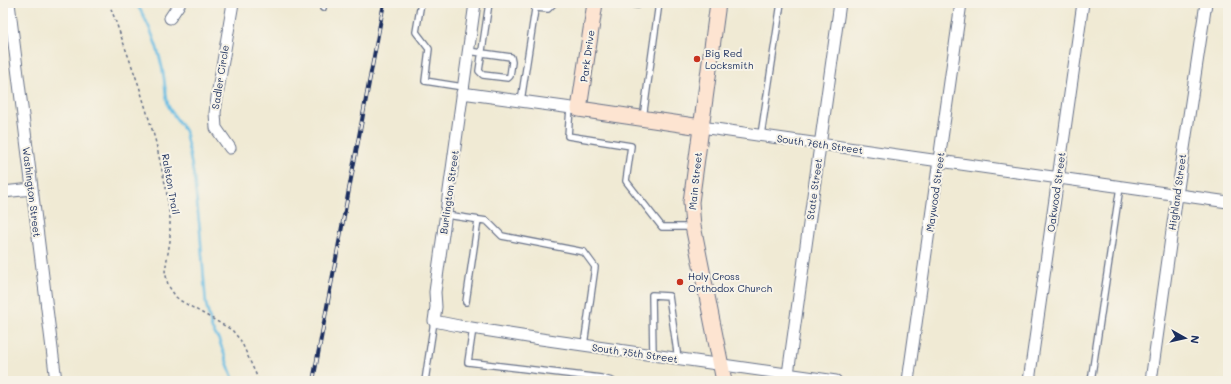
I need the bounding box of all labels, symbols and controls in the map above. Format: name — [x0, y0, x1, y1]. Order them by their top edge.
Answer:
street label: Park Drive — [576, 29, 598, 83]
street label: Sadler Circle — [208, 44, 232, 110]
place label: Big Red Locksmith — [705, 46, 754, 72]
marker: Big Red Locksmith — [692, 54, 702, 64]
street label: South 76th Street — [776, 131, 864, 157]
street label: Washington Street — [20, 146, 44, 238]
street label: Burlington Street — [436, 149, 462, 235]
street label: Maywood Street — [922, 151, 948, 233]
street label: Oakwood Street — [1043, 151, 1069, 233]
street label: Main Street — [685, 152, 705, 210]
street label: Ralston Trail — [159, 153, 183, 215]
street label: Highland Street — [1165, 153, 1189, 231]
street label: State Street — [803, 157, 825, 221]
place label: Holy Cross Orthodox Church — [688, 269, 773, 295]
marker: Holy Cross Orthodox Church — [675, 277, 685, 287]
north arrow — [1165, 318, 1205, 358]
text: N — [1187, 334, 1203, 345]
street label: South 75th Street — [591, 340, 679, 366]

